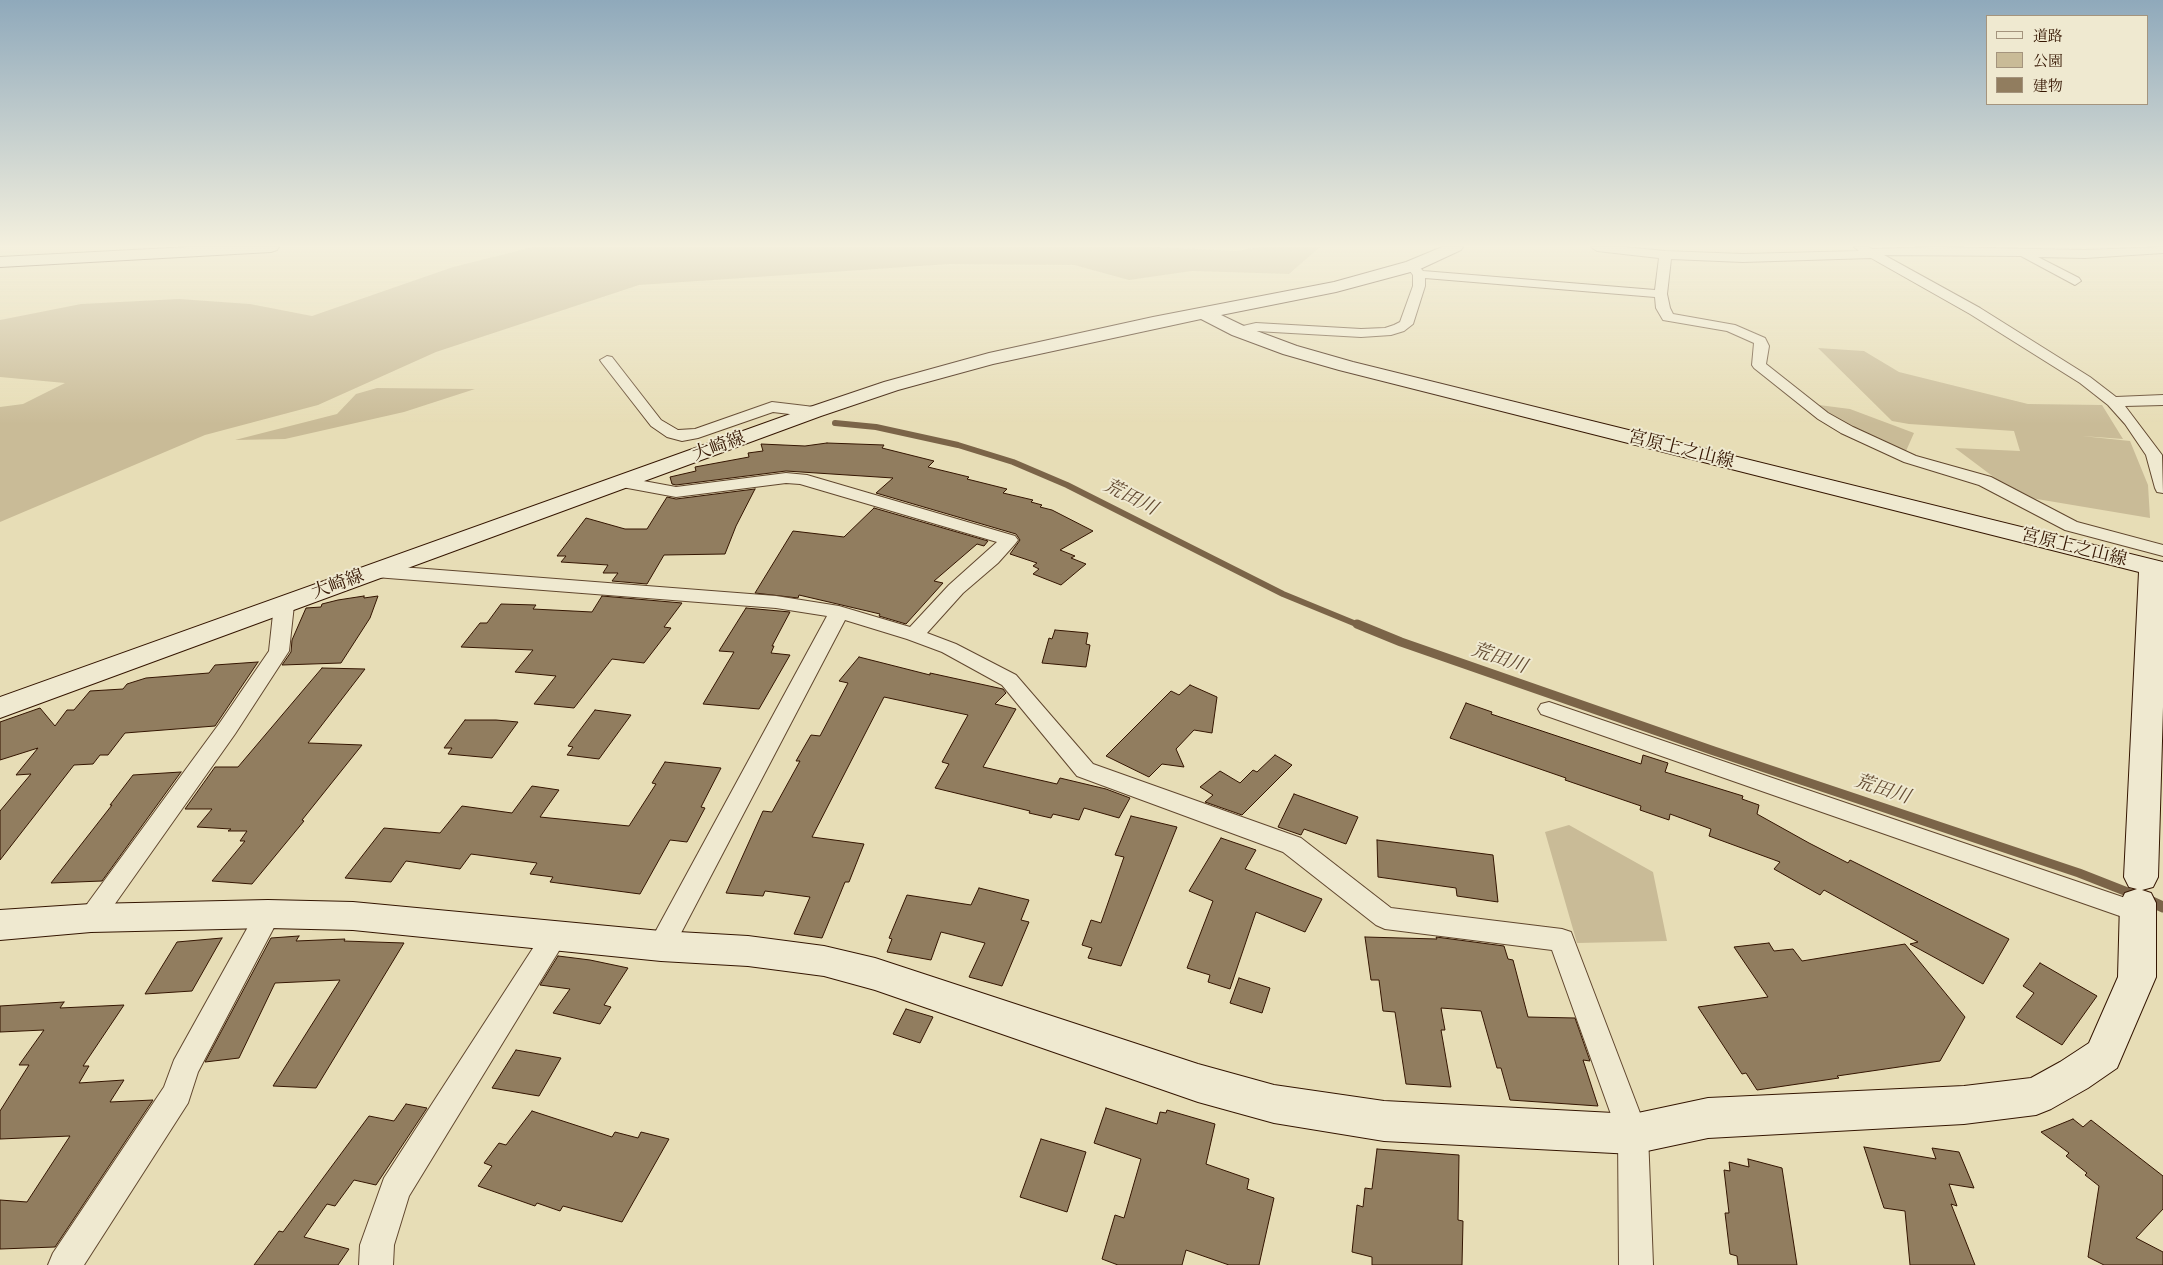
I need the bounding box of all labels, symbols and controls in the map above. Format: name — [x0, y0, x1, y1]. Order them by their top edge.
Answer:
legend — [1986, 15, 2148, 105]
text: 道路 — [2033, 27, 2063, 46]
text: 公園 — [2033, 52, 2063, 71]
text: 建物 — [2033, 77, 2063, 96]
street label: 宮原上之山線 — [1626, 426, 1736, 474]
street label: 大崎線 — [690, 428, 748, 466]
water label: 荒田川 — [1099, 475, 1161, 521]
street label: 宮原上之山線 — [2019, 524, 2129, 572]
street label: 大崎線 — [309, 566, 367, 604]
water label: 荒田川 — [1468, 639, 1530, 679]
water label: 荒田川 — [1851, 770, 1913, 810]

